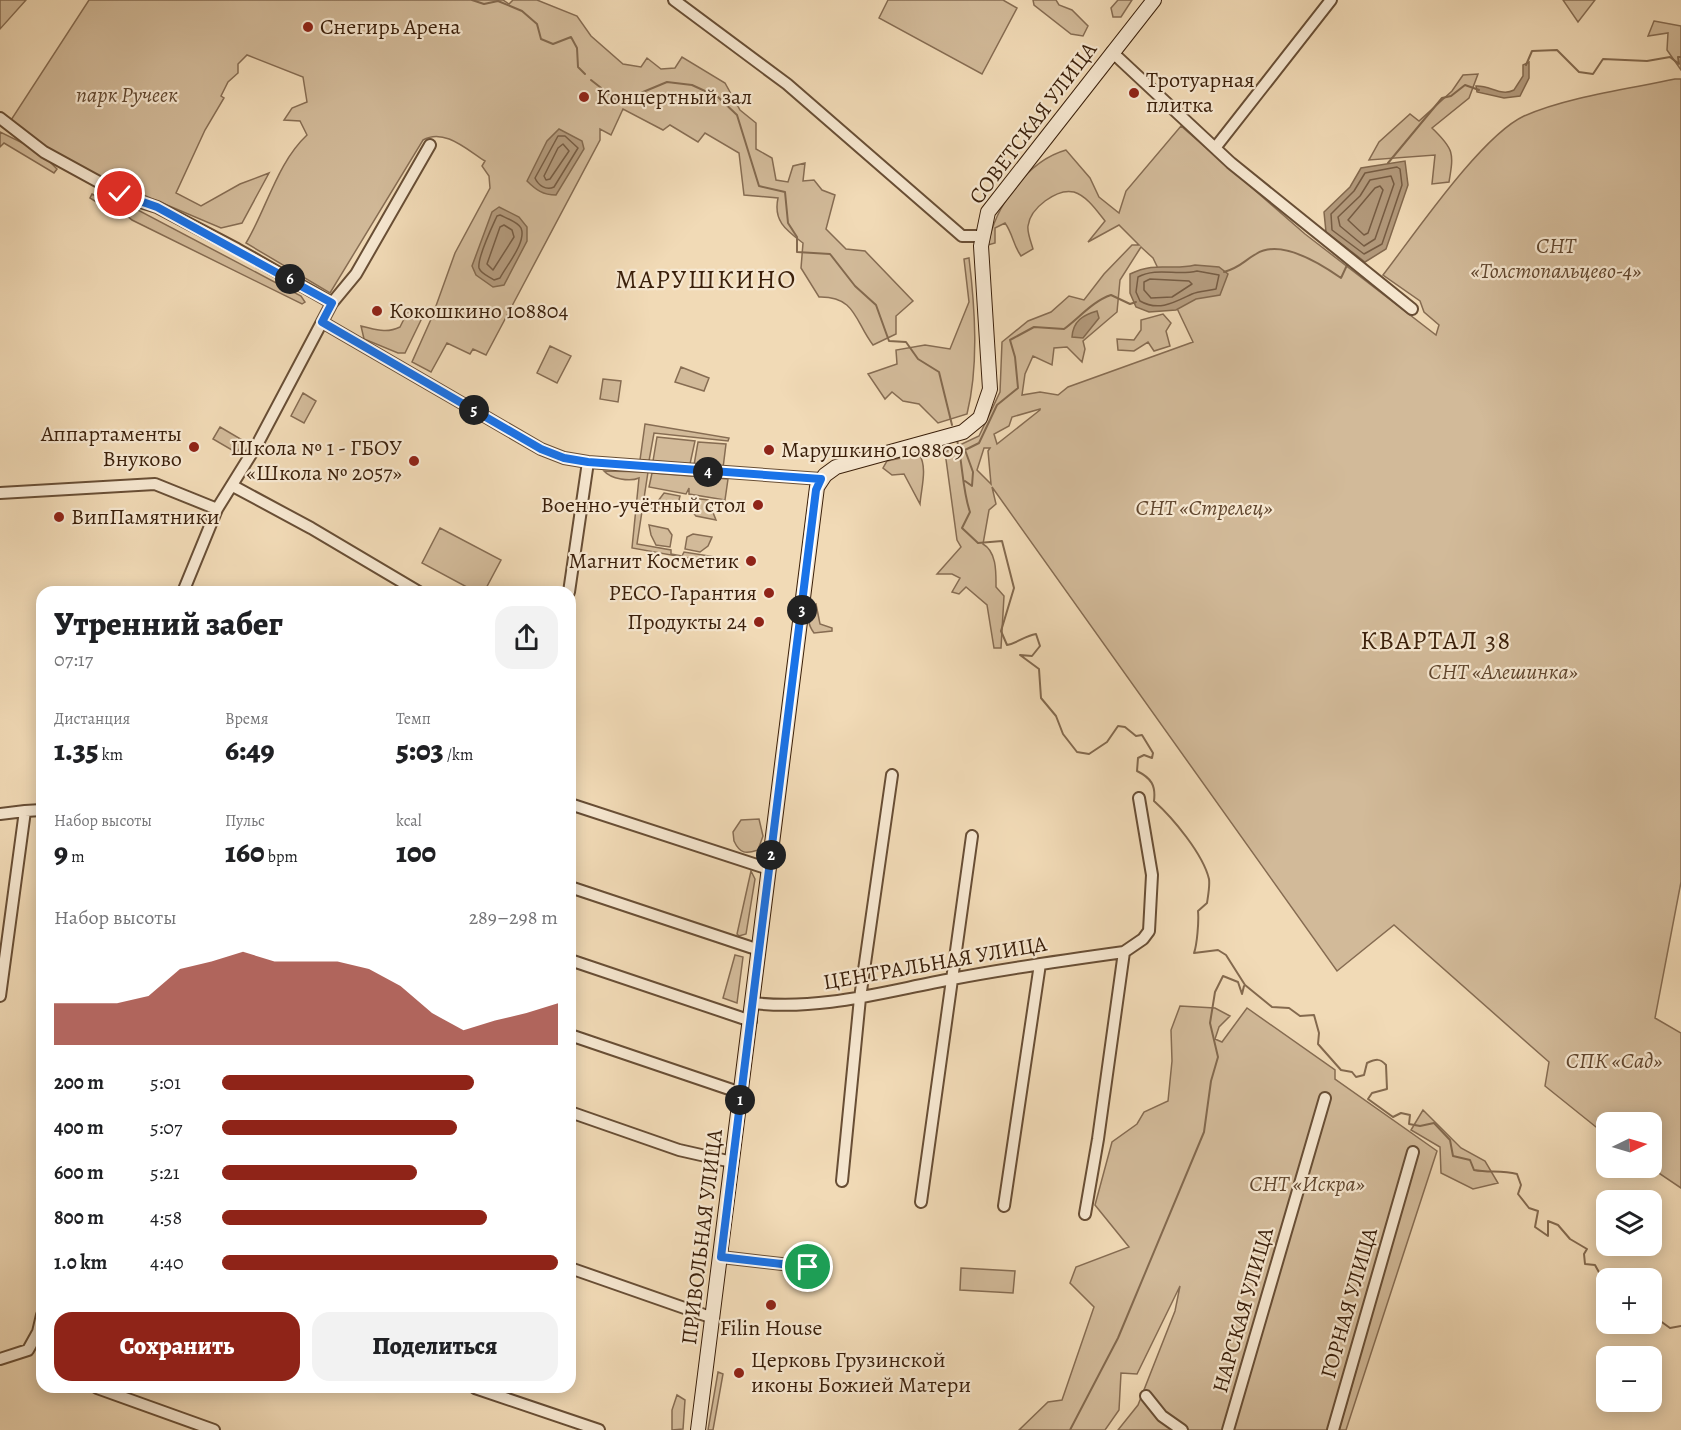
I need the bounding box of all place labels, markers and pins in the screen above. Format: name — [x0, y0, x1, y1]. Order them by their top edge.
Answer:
place label: Снегирь Арена — [320, 12, 462, 42]
marker: Снегирь Арена — [301, 20, 315, 34]
place label: Тротуарная плитка — [1146, 65, 1255, 120]
place label: Концертный зал — [596, 82, 752, 112]
marker: Тротуарная плитка — [1127, 86, 1141, 100]
marker: Концертный зал — [577, 90, 591, 104]
pin — [94, 168, 145, 219]
pin: 6 — [275, 264, 305, 294]
place label: Кокошкино 108804 — [389, 296, 569, 326]
marker: Кокошкино 108804 — [370, 304, 384, 318]
pin: 5 — [459, 395, 489, 425]
place label: Аппартаменты Внуково — [40, 419, 182, 474]
place label: Школа № 1 - ГБОУ «Школа № 2057» — [230, 433, 402, 488]
place label: Марушкино 108809 — [781, 435, 964, 465]
marker: Аппартаменты Внуково — [187, 440, 201, 454]
marker: Марушкино 108809 — [762, 443, 776, 457]
marker: Школа № 1 - ГБОУ «Школа № 2057» — [407, 454, 421, 468]
pin: 4 — [693, 457, 723, 487]
place label: Военно-учётный стол — [541, 490, 746, 520]
marker: Военно-учётный стол — [751, 498, 765, 512]
place label: ВипПамятники — [71, 502, 220, 532]
marker: ВипПамятники — [52, 510, 66, 524]
place label: Магнит Косметик — [569, 546, 739, 576]
marker: Магнит Косметик — [744, 554, 758, 568]
place label: РЕСО-Гарантия — [608, 578, 757, 608]
marker: РЕСО-Гарантия — [762, 586, 776, 600]
pin: 3 — [787, 595, 817, 625]
place label: Продукты 24 — [627, 607, 747, 637]
marker: Продукты 24 — [752, 615, 766, 629]
pin: 2 — [756, 840, 786, 870]
pin: 1 — [725, 1085, 755, 1115]
pin — [782, 1241, 833, 1292]
marker: Filin House — [764, 1298, 778, 1312]
place label: Filin House — [720, 1313, 822, 1343]
place label: Церковь Грузинской иконы Божией Матери — [751, 1345, 971, 1400]
marker: Церковь Грузинской иконы Божией Матери — [732, 1366, 746, 1380]

